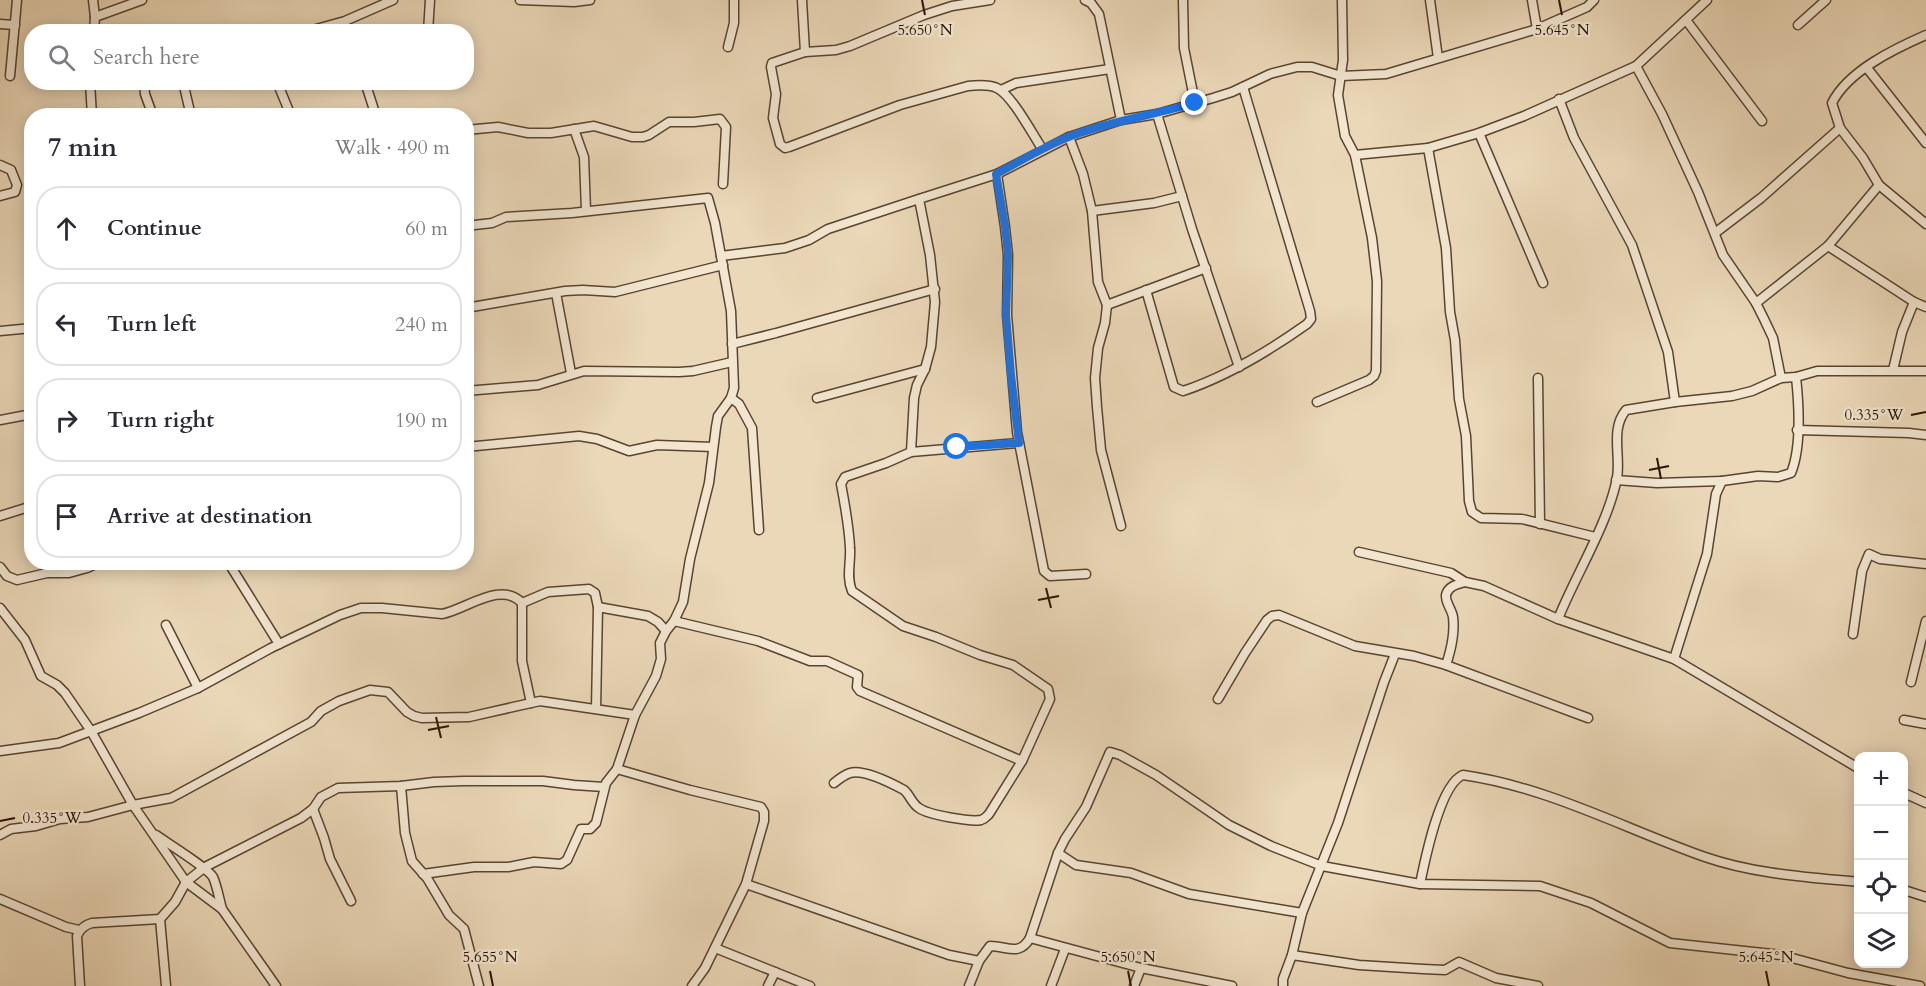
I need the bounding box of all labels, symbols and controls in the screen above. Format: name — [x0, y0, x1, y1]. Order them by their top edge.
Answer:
text: 5.650°N — [897, 20, 953, 40]
text: 5.645°N — [1534, 20, 1590, 40]
search box — [24, 24, 474, 90]
icon: search — [45, 41, 78, 74]
text: Search here — [93, 42, 200, 72]
route end — [1181, 89, 1207, 115]
text: 7 min — [48, 130, 117, 165]
text: Walk · 490 m — [335, 134, 450, 161]
icon: ahead — [50, 212, 83, 245]
text: Continue — [107, 213, 202, 243]
text: 60 m — [405, 215, 448, 242]
icon: left — [50, 308, 83, 341]
text: Turn left — [107, 309, 196, 339]
text: 240 m — [395, 311, 448, 338]
icon: right — [50, 404, 83, 437]
text: Turn right — [107, 405, 214, 435]
text: 0.335°W — [1845, 405, 1904, 425]
text: 190 m — [395, 407, 448, 434]
route start — [943, 433, 969, 459]
icon: arrive — [50, 500, 83, 533]
text: Arrive at destination — [107, 501, 312, 531]
map controls — [1854, 752, 1908, 968]
button: + — [1854, 752, 1908, 806]
button: − — [1854, 806, 1908, 860]
text: 0.335°W — [23, 808, 82, 828]
button: locate — [1854, 860, 1908, 914]
button: layers — [1854, 914, 1908, 968]
text: 5.655°N — [462, 947, 518, 967]
text: 5.650°N — [1100, 947, 1156, 967]
text: 5.645°N — [1738, 947, 1794, 967]

